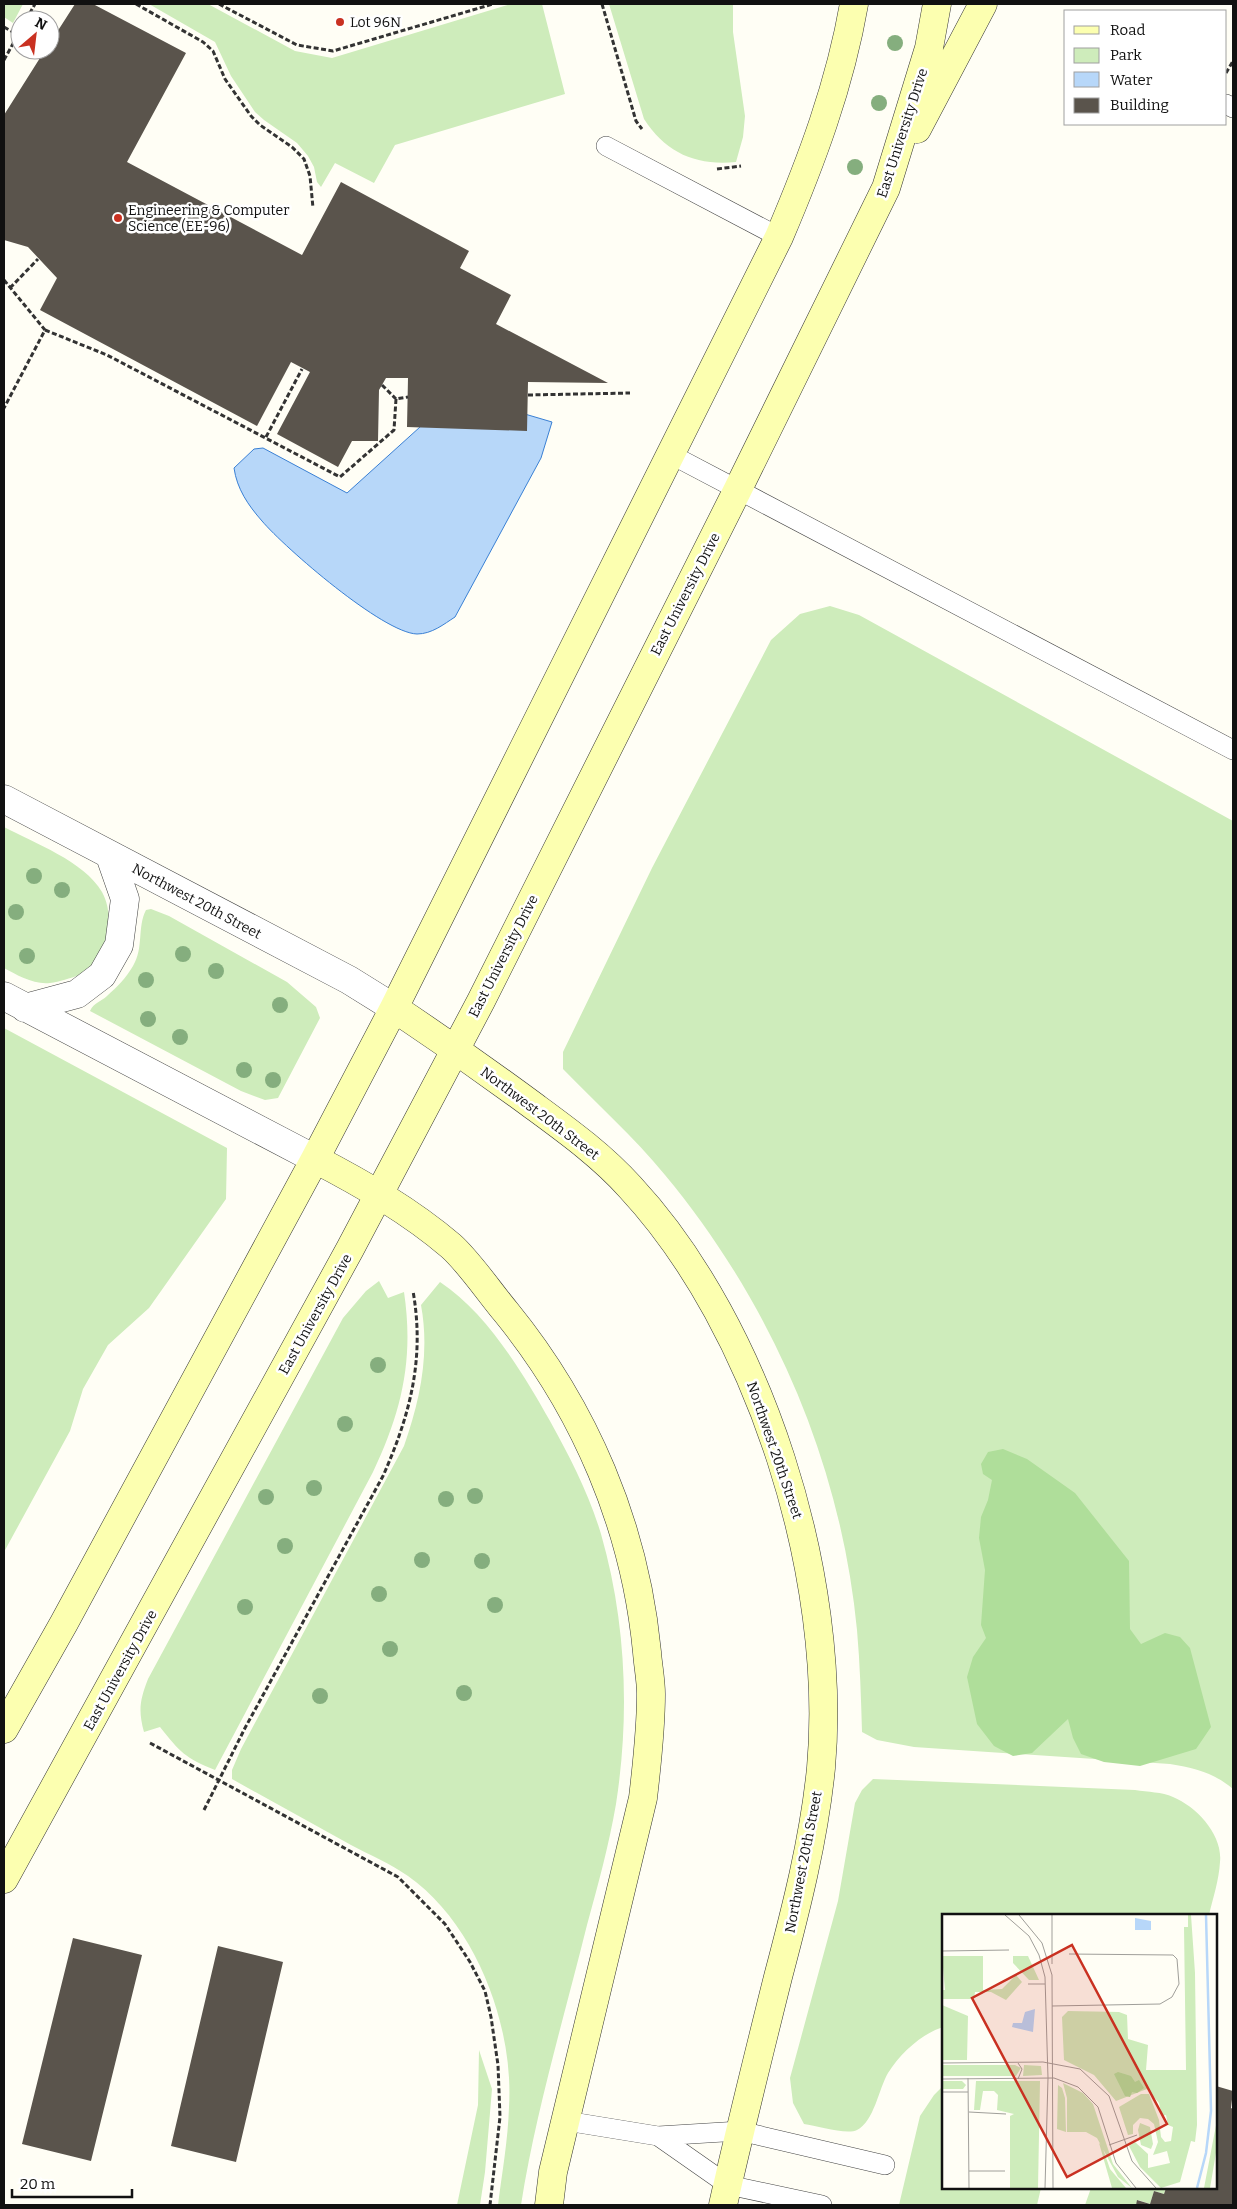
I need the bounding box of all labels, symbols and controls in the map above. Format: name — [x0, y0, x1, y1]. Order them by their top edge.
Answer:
north arrow — [10, 10, 60, 60]
legend — [1064, 10, 1227, 125]
text: N — [32, 14, 50, 34]
place label: Lot 96N — [350, 14, 401, 31]
marker: Lot 96N — [334, 16, 346, 28]
text: Road — [1110, 21, 1145, 39]
text: Park — [1110, 46, 1142, 64]
street label: East University Drive — [874, 66, 931, 200]
text: Water — [1110, 71, 1153, 89]
text: Building — [1110, 96, 1169, 114]
place label: Engineering & Computer Science (EE-96) — [128, 202, 289, 235]
marker: Engineering & Computer Science (EE-96) — [112, 212, 124, 224]
street label: East University Drive — [647, 530, 724, 658]
street label: Northwest 20th Street — [129, 860, 264, 943]
street label: East University Drive — [465, 892, 542, 1020]
street label: Northwest 20th Street — [477, 1063, 602, 1164]
street label: East University Drive — [275, 1251, 356, 1377]
street label: Northwest 20th Street — [743, 1379, 806, 1521]
street label: East University Drive — [80, 1607, 161, 1733]
street label: Northwest 20th Street — [781, 1790, 826, 1934]
inset map — [942, 1914, 1217, 2189]
scale bar — [12, 2166, 132, 2198]
text: 20 m — [20, 2175, 56, 2193]

